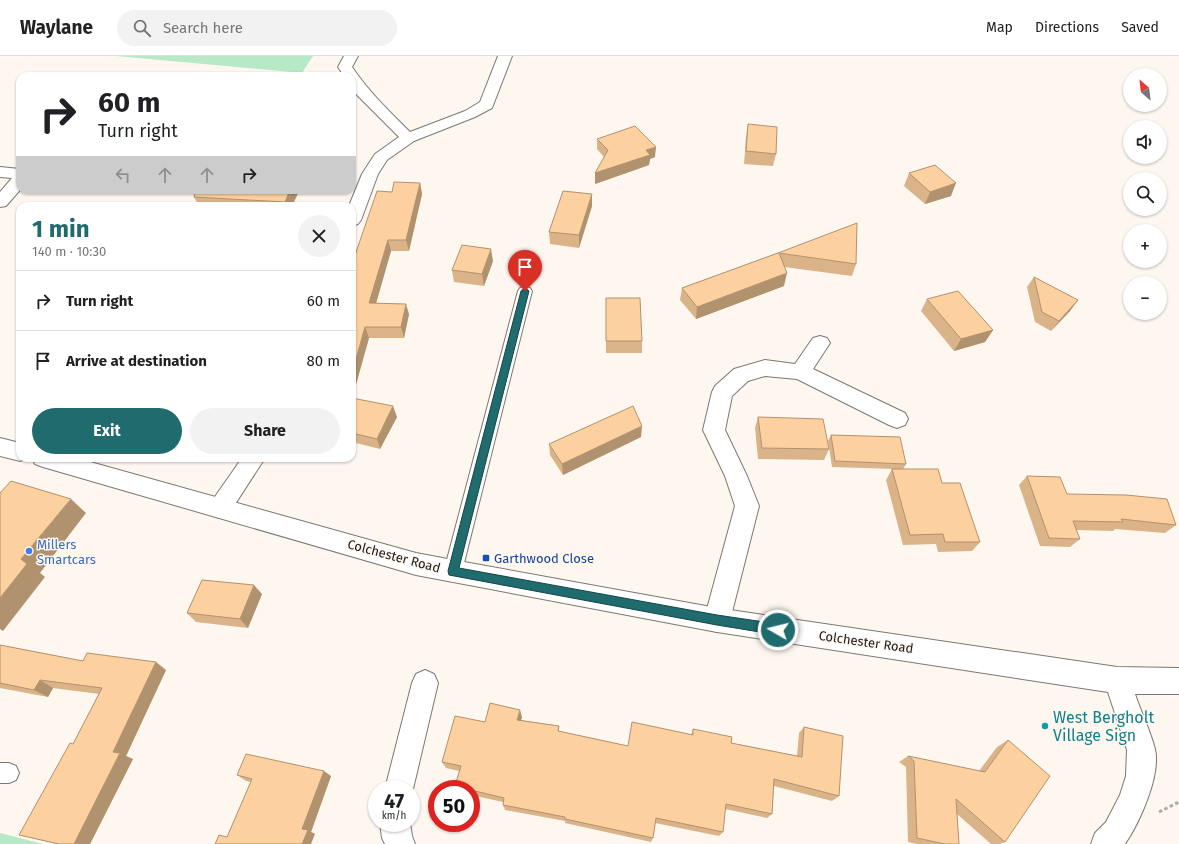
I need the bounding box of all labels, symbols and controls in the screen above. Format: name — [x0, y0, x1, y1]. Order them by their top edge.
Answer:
search box — [117, 10, 397, 46]
text: Waylane — [20, 16, 93, 39]
icon: search — [131, 17, 153, 39]
text: Search here — [163, 19, 243, 37]
text: Map — [986, 19, 1013, 36]
text: Directions — [1035, 19, 1099, 36]
text: Saved — [1121, 19, 1159, 36]
north arrow — [1123, 68, 1167, 112]
map controls — [1123, 68, 1167, 320]
text: 60 m — [98, 86, 160, 119]
icon: right — [32, 88, 84, 140]
text: Turn right — [98, 120, 178, 142]
button: sound — [1123, 120, 1167, 164]
icon: left — [112, 164, 134, 186]
icon: ahead — [154, 164, 176, 186]
icon: ahead — [196, 164, 218, 186]
icon: right — [238, 164, 260, 186]
button: search — [1123, 172, 1167, 216]
text: 1 min — [32, 215, 90, 243]
button: close — [298, 215, 340, 257]
button: + — [1123, 224, 1167, 268]
text: 140 m · 10:30 — [32, 244, 106, 259]
pin — [508, 250, 542, 291]
icon: arrive — [514, 256, 536, 278]
button: − — [1123, 276, 1167, 320]
icon: right — [32, 290, 54, 312]
text: Turn right — [66, 292, 133, 310]
text: 60 m — [307, 292, 340, 310]
icon: arrive — [32, 350, 54, 372]
text: Arrive at destination — [66, 352, 207, 370]
text: 80 m — [307, 352, 340, 370]
button: Exit — [32, 408, 182, 454]
button: Share — [190, 408, 340, 454]
street label: Colchester Road — [346, 536, 442, 576]
place label: Millers Smartcars — [37, 537, 96, 567]
marker: Millers Smartcars — [24, 546, 34, 556]
place label: Garthwood Close — [494, 551, 594, 566]
marker: Garthwood Close — [481, 553, 491, 563]
position arrow — [757, 609, 799, 651]
street label: Colchester Road — [818, 628, 914, 656]
place label: West Bergholt Village Sign — [1053, 708, 1154, 745]
marker: West Bergholt Village Sign — [1040, 721, 1050, 731]
speed limit sign: 50 — [428, 780, 480, 832]
text: 47 — [384, 789, 404, 813]
text: km/h — [382, 810, 406, 822]

